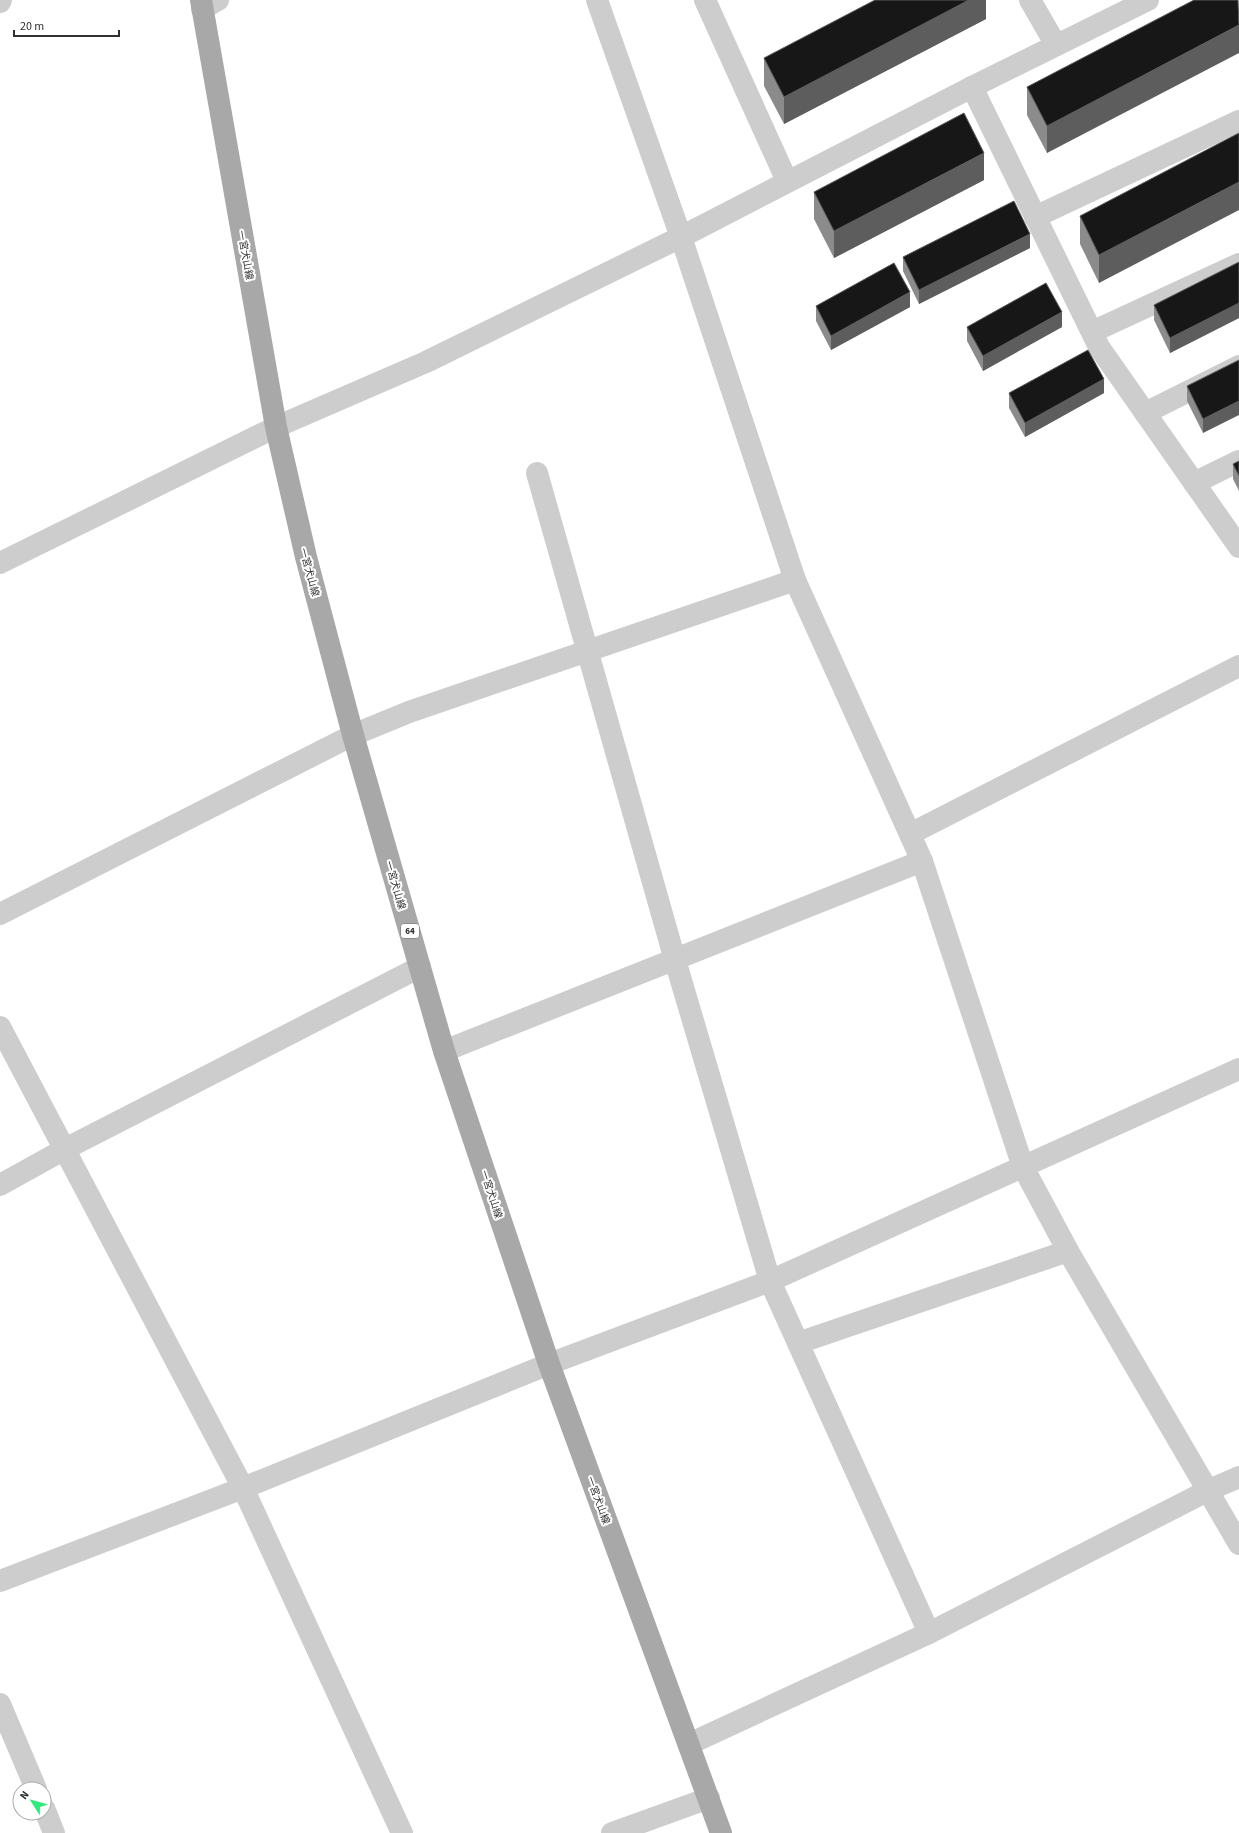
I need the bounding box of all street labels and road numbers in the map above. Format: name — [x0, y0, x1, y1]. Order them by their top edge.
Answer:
street label: 一宮犬山線 — [234, 229, 256, 281]
street label: 一宮犬山線 — [296, 546, 322, 598]
street label: 一宮犬山線 — [381, 859, 409, 911]
road number: 64 — [401, 924, 419, 938]
street label: 一宮犬山線 — [477, 1168, 505, 1220]
street label: 一宮犬山線 — [583, 1474, 613, 1526]

